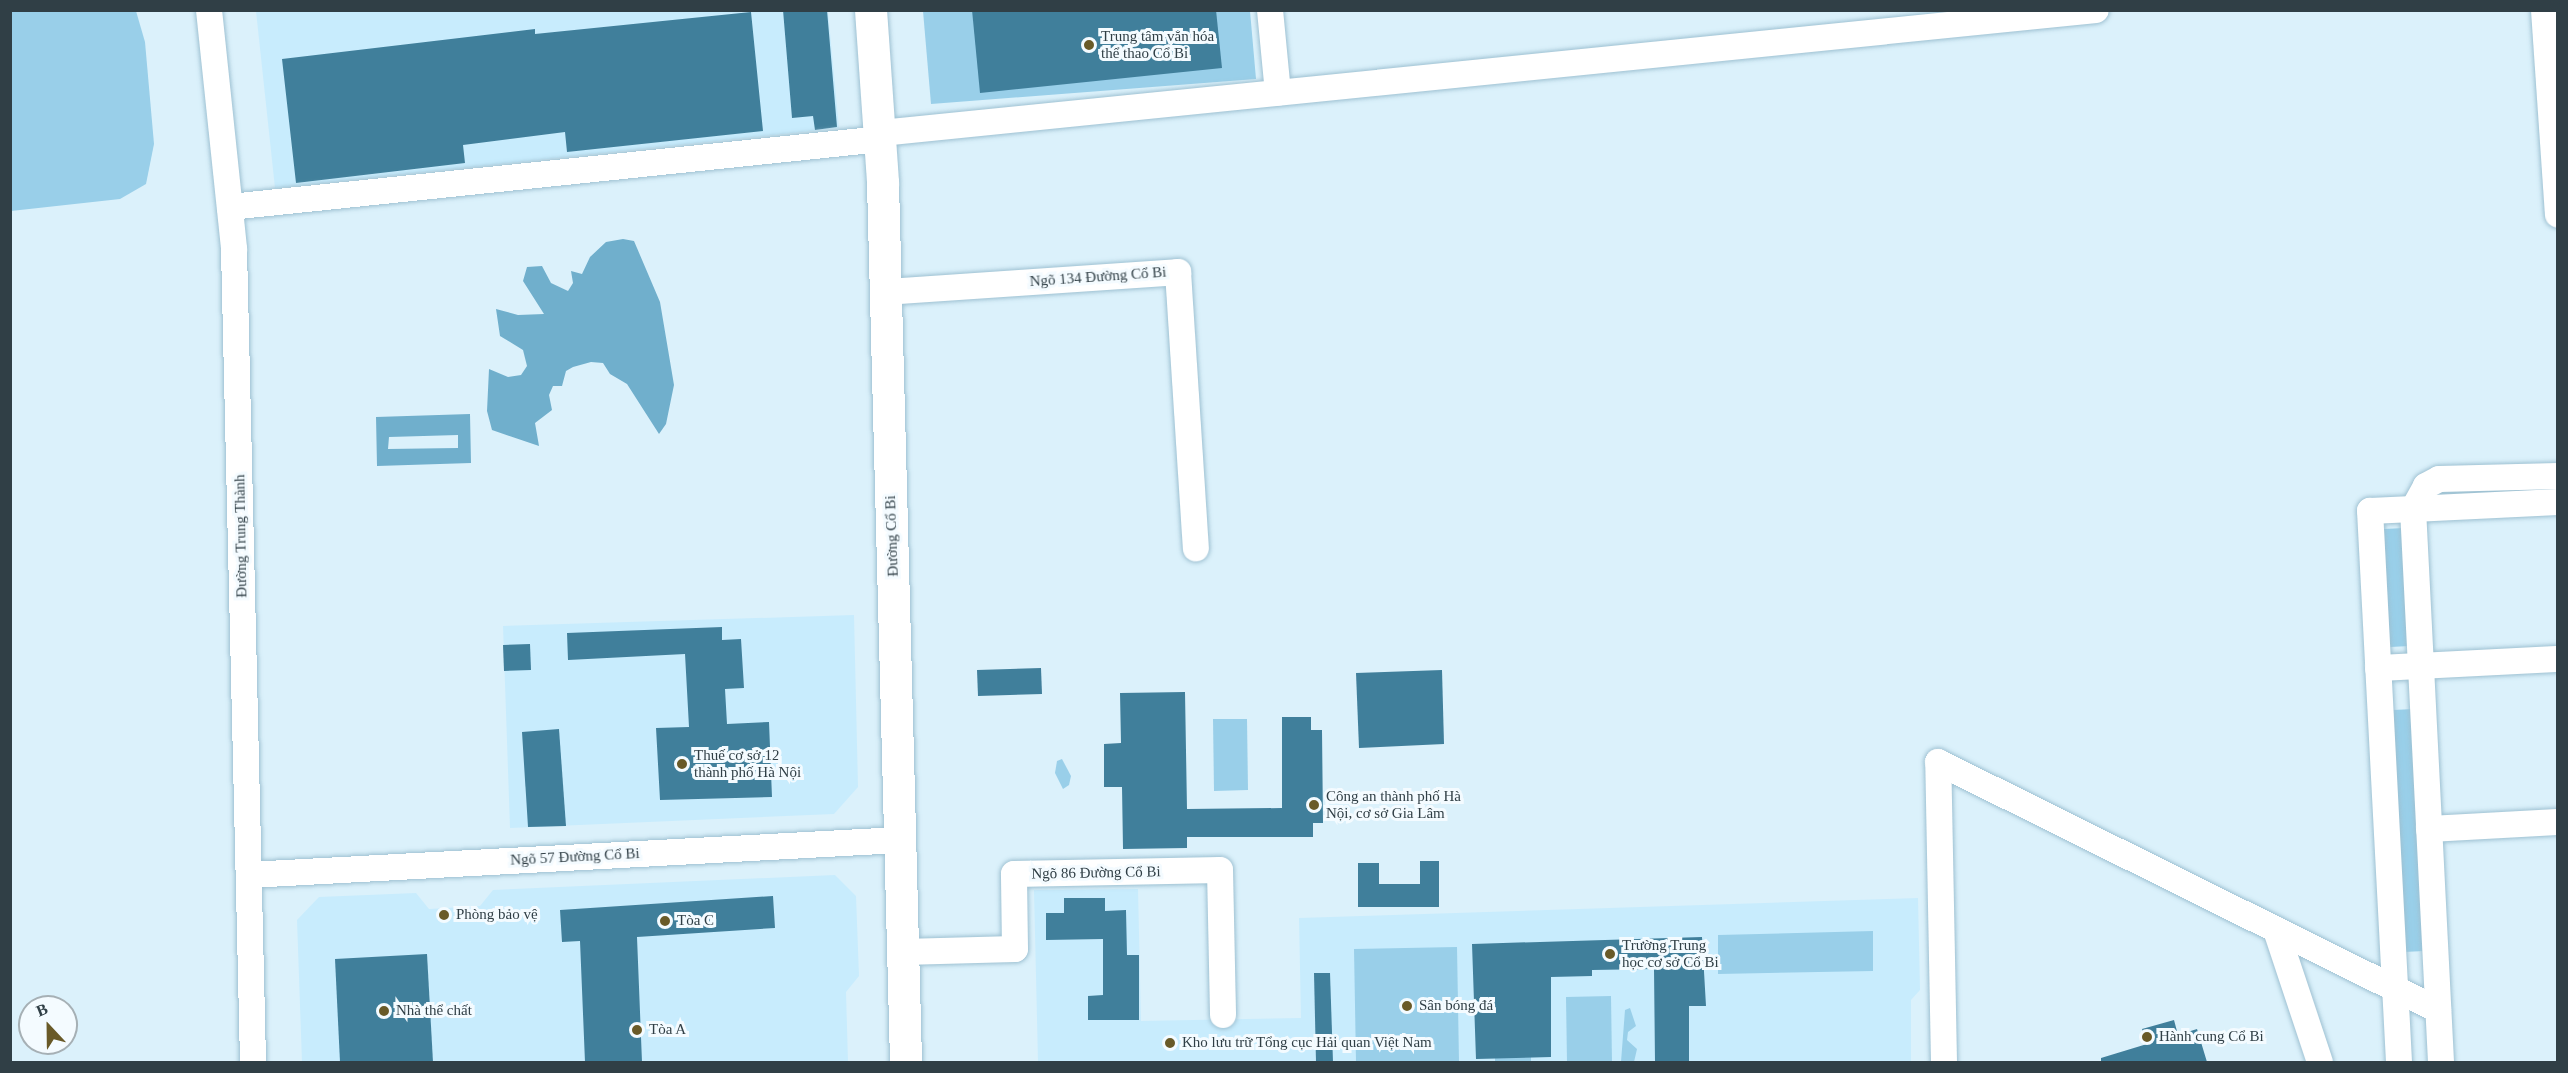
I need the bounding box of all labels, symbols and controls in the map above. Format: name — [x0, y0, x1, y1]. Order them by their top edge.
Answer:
place label: Trung tâm văn hóa thể thao Cổ Bi — [1101, 27, 1214, 62]
marker: Trung tâm văn hóa thể thao Cổ Bi — [1082, 38, 1096, 52]
street label: Ngõ 134 Đường Cổ Bi — [1029, 263, 1167, 291]
street label: Đường Trung Thành — [231, 474, 251, 598]
street label: Đường Cổ Bi — [882, 495, 902, 577]
place label: Thuế cơ sở 12 thành phố Hà Nội — [694, 746, 801, 781]
marker: Thuế cơ sở 12 thành phố Hà Nội — [675, 757, 689, 771]
place label: Công an thành phố Hà Nội, cơ sở Gia Lâm — [1326, 787, 1461, 822]
marker: Công an thành phố Hà Nội, cơ sở Gia Lâm — [1307, 798, 1321, 812]
street label: Ngõ 57 Đường Cổ Bi — [510, 845, 640, 869]
street label: Ngõ 86 Đường Cổ Bi — [1031, 863, 1161, 883]
place label: Phòng bảo vệ — [456, 906, 538, 924]
marker: Phòng bảo vệ — [437, 908, 451, 922]
place label: Tòa C — [677, 912, 714, 930]
marker: Tòa C — [658, 914, 672, 928]
place label: Trường Trung học cơ sở Cổ Bi — [1622, 936, 1719, 971]
marker: Trường Trung học cơ sở Cổ Bi — [1603, 947, 1617, 961]
north arrow — [18, 995, 78, 1055]
place label: Sân bóng đá — [1419, 997, 1493, 1015]
marker: Sân bóng đá — [1400, 999, 1414, 1013]
text: B — [34, 1000, 50, 1020]
place label: Nhà thể chất — [396, 1002, 472, 1020]
marker: Nhà thể chất — [377, 1004, 391, 1018]
place label: Tòa A — [649, 1021, 687, 1039]
marker: Tòa A — [630, 1023, 644, 1037]
place label: Hành cung Cổ Bi — [2159, 1028, 2264, 1046]
marker: Hành cung Cổ Bi — [2140, 1030, 2154, 1044]
place label: Kho lưu trữ Tổng cục Hải quan Việt Nam — [1182, 1034, 1432, 1052]
marker: Kho lưu trữ Tổng cục Hải quan Việt Nam — [1163, 1036, 1177, 1050]

